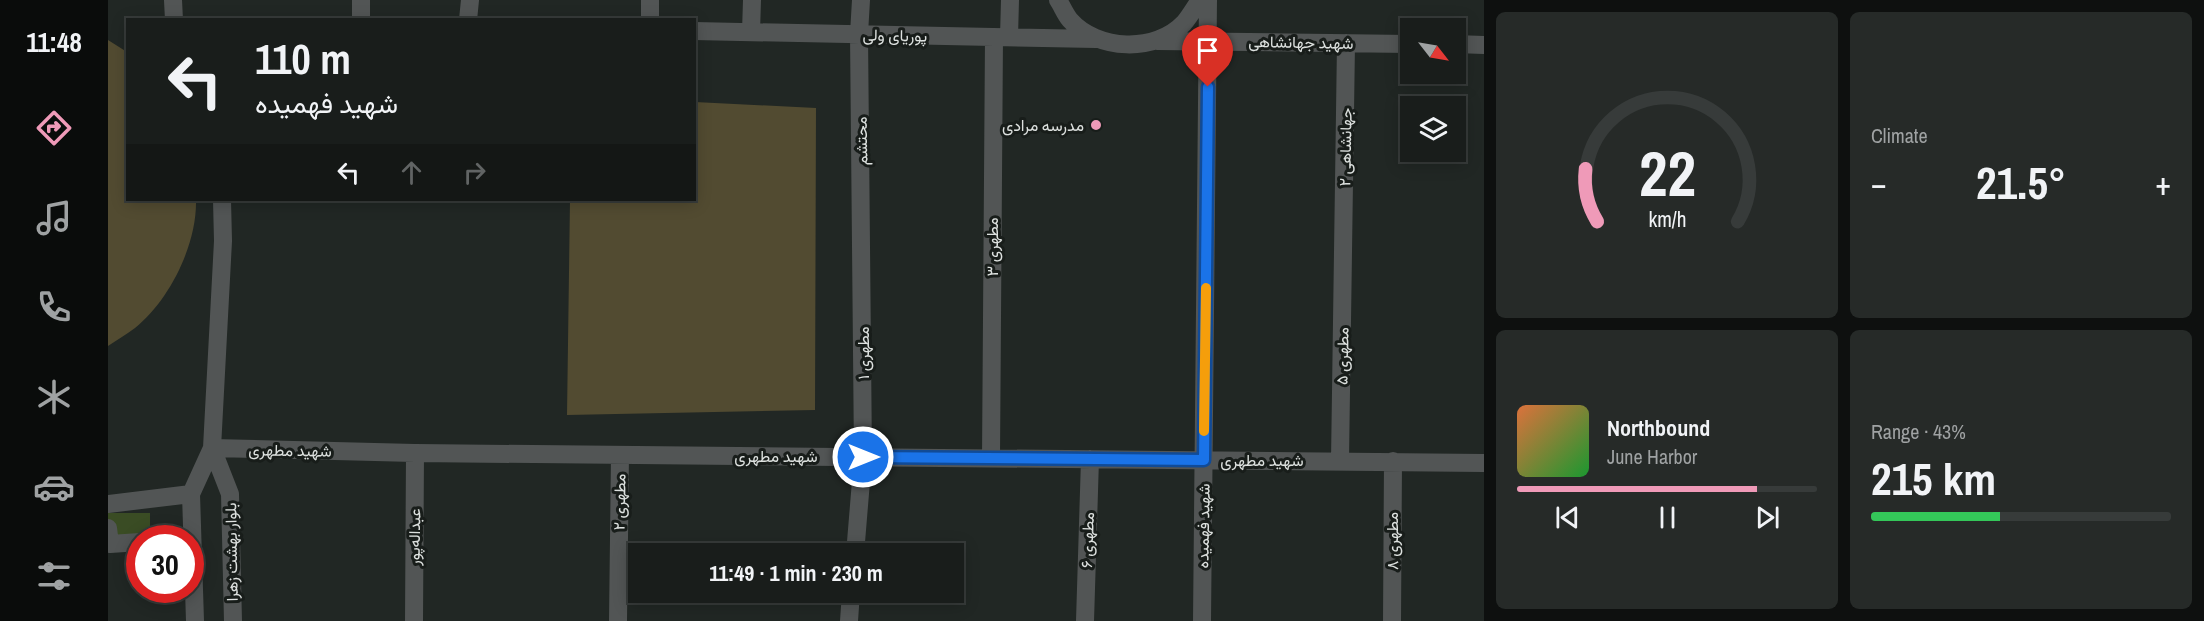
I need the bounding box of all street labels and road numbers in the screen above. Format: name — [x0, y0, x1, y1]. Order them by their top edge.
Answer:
street label: پوریای ولی — [862, 23, 928, 48]
street label: شهید جهانشاهی — [1248, 30, 1354, 54]
street label: جهانشاهی ۲ — [1333, 107, 1357, 187]
street label: محتشم — [850, 116, 872, 166]
street label: مطهری ۳ — [981, 218, 1003, 276]
street label: مطهری ۱ — [852, 326, 874, 380]
street label: مطهری ۵ — [1330, 327, 1354, 385]
street label: شهید مطهری — [248, 438, 332, 462]
street label: شهید مطهری — [734, 445, 818, 467]
street label: شهید مطهری — [1220, 449, 1304, 471]
street label: مطهری ۲ — [608, 473, 630, 531]
street label: شهید فهمیده — [1191, 483, 1215, 569]
street label: بلوار بهشت زهرا — [219, 503, 243, 601]
street label: عبداله‌پور — [402, 508, 426, 567]
street label: مطهری ۶ — [1075, 512, 1099, 568]
street label: مطهری ۸ — [1381, 512, 1403, 570]

